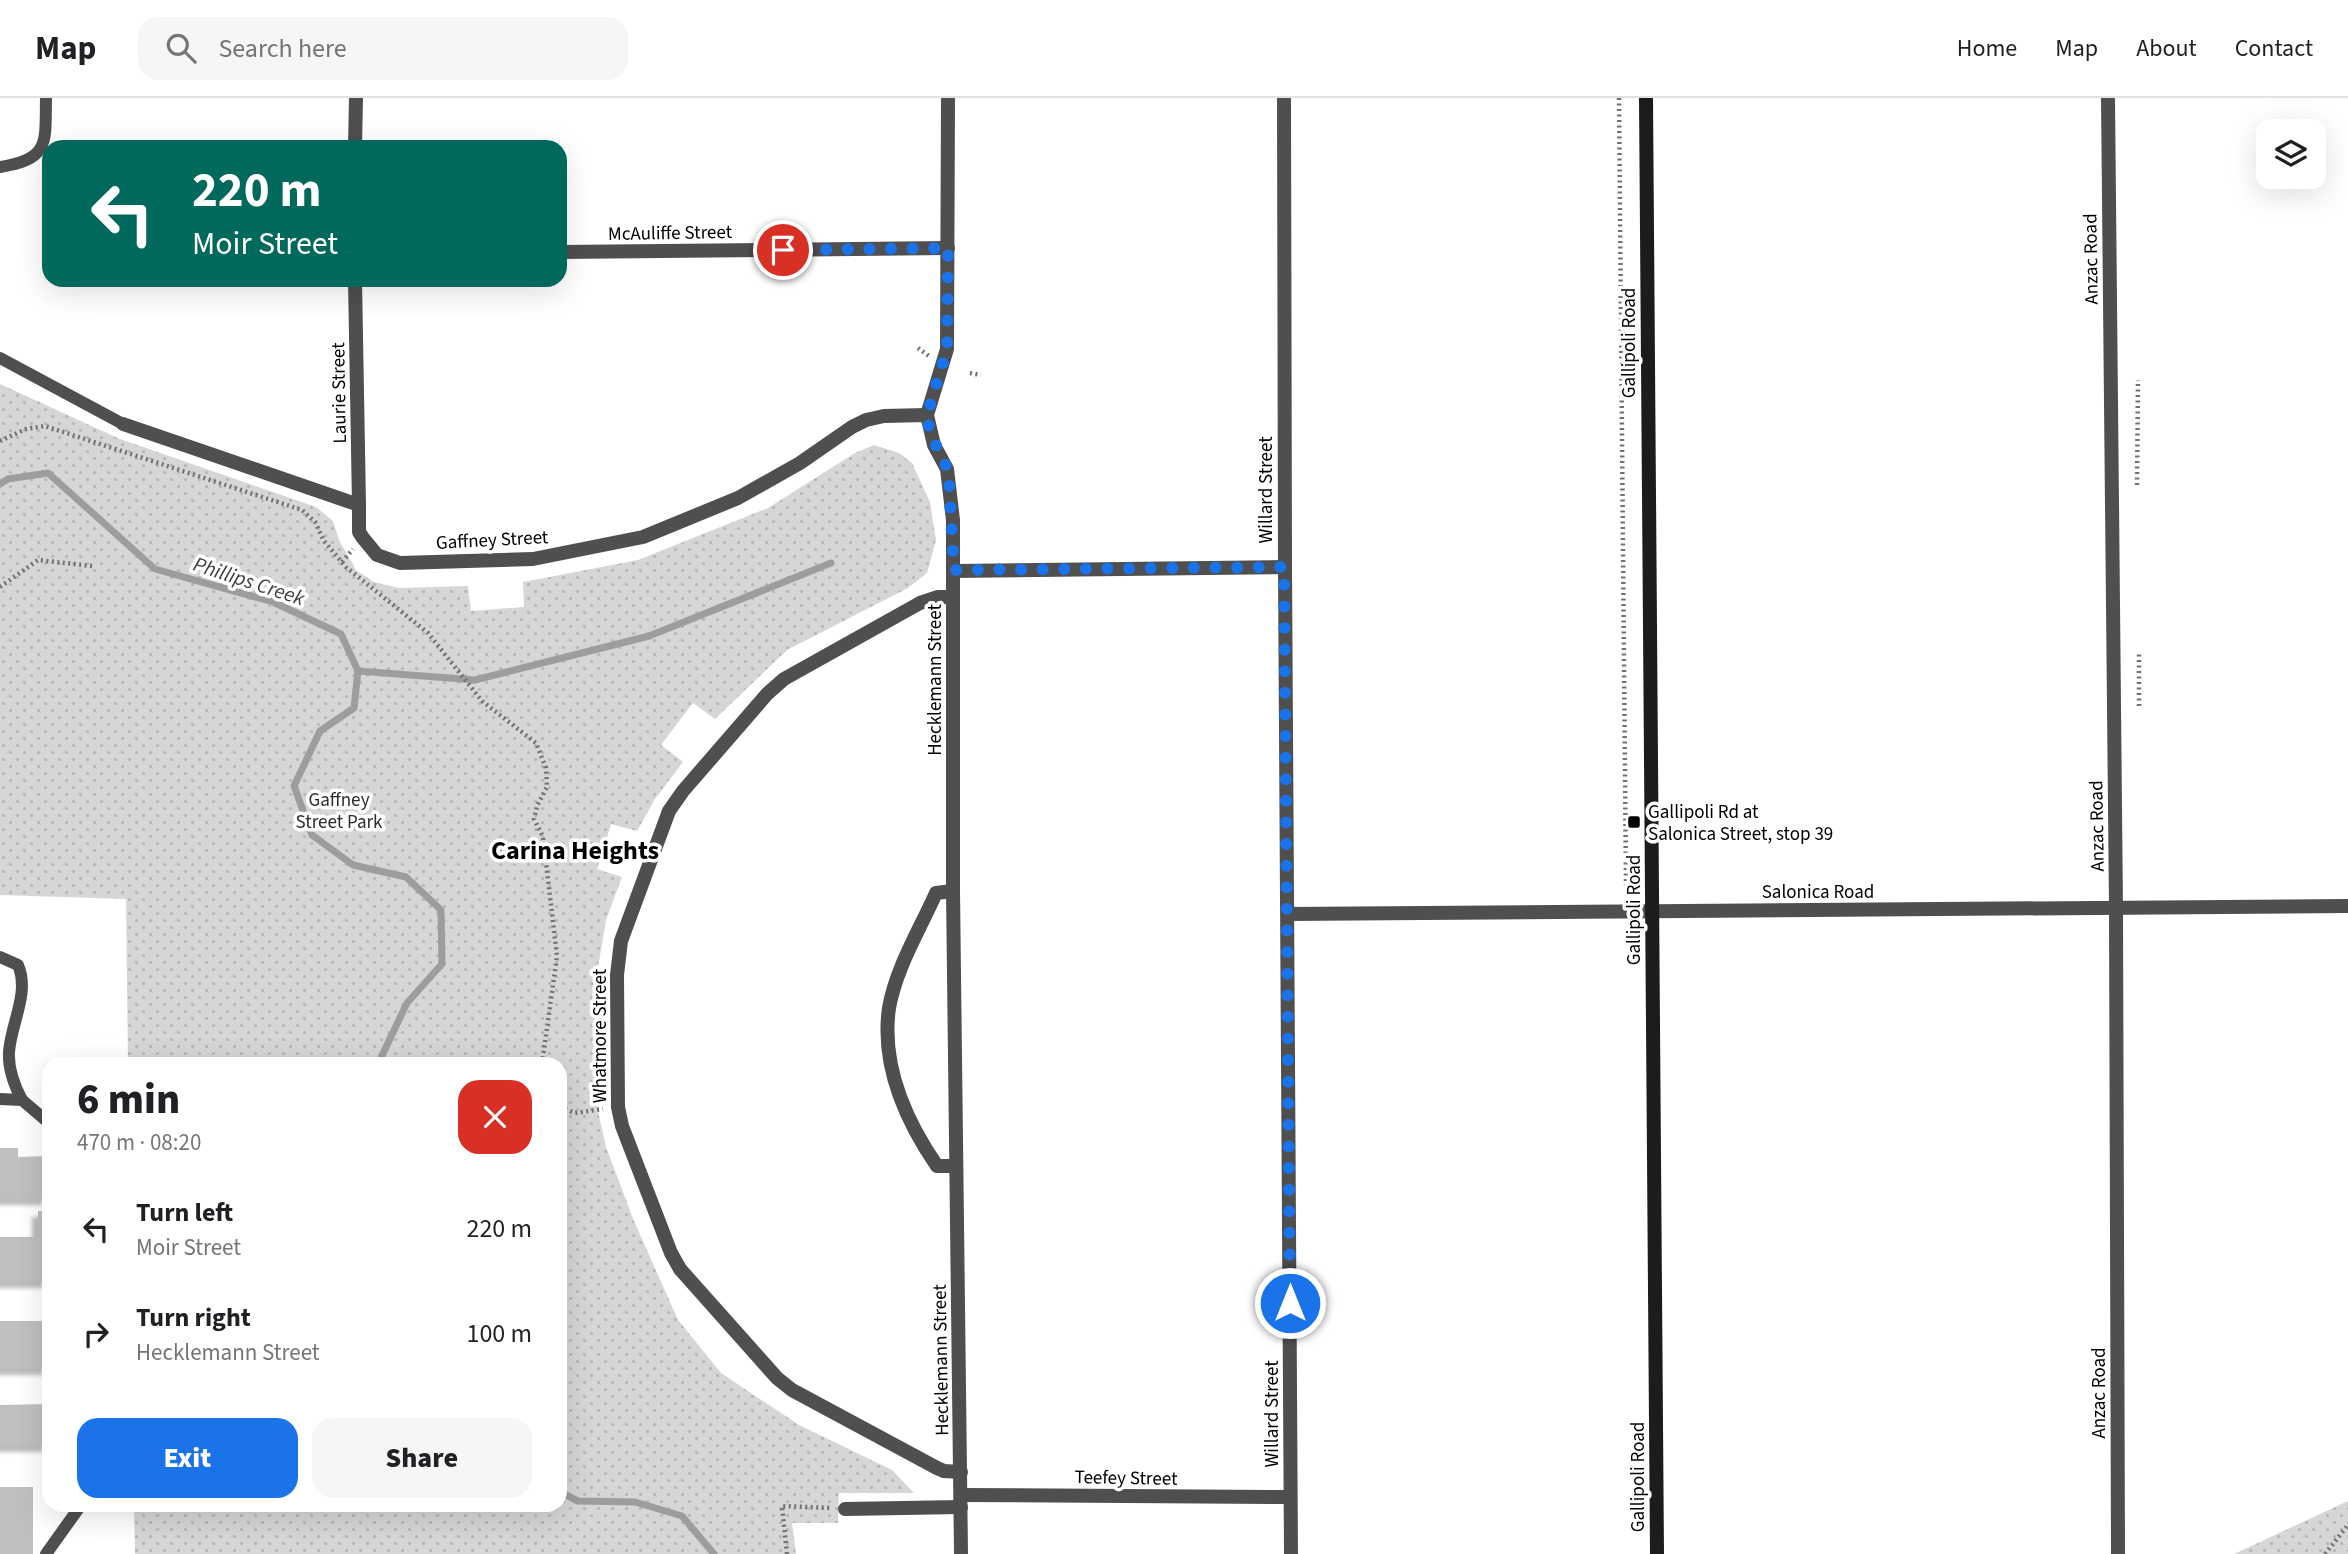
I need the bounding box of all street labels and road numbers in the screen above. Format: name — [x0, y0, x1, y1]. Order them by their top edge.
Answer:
street label: Anzac Road — [2077, 213, 2106, 305]
street label: McAuliffe Street — [608, 219, 733, 248]
street label: Gallipoli Road — [1616, 288, 1643, 398]
street label: Laurie Street — [325, 342, 354, 444]
street label: Willard Street — [1253, 436, 1280, 544]
street label: Gaffney Street — [435, 524, 550, 557]
street label: Hecklemann Street — [922, 604, 949, 756]
street label: Anzac Road — [2083, 780, 2112, 872]
street label: Gallipoli Road — [1621, 855, 1648, 965]
street label: Salonica Road — [1762, 879, 1874, 906]
street label: Whatmore Street — [587, 968, 614, 1103]
street label: Hecklemann Street — [927, 1283, 956, 1436]
street label: Anzac Road — [2086, 1347, 2113, 1439]
street label: Willard Street — [1259, 1360, 1286, 1468]
street label: Gallipoli Road — [1625, 1422, 1652, 1532]
street label: Teefey Street — [1074, 1464, 1178, 1493]

